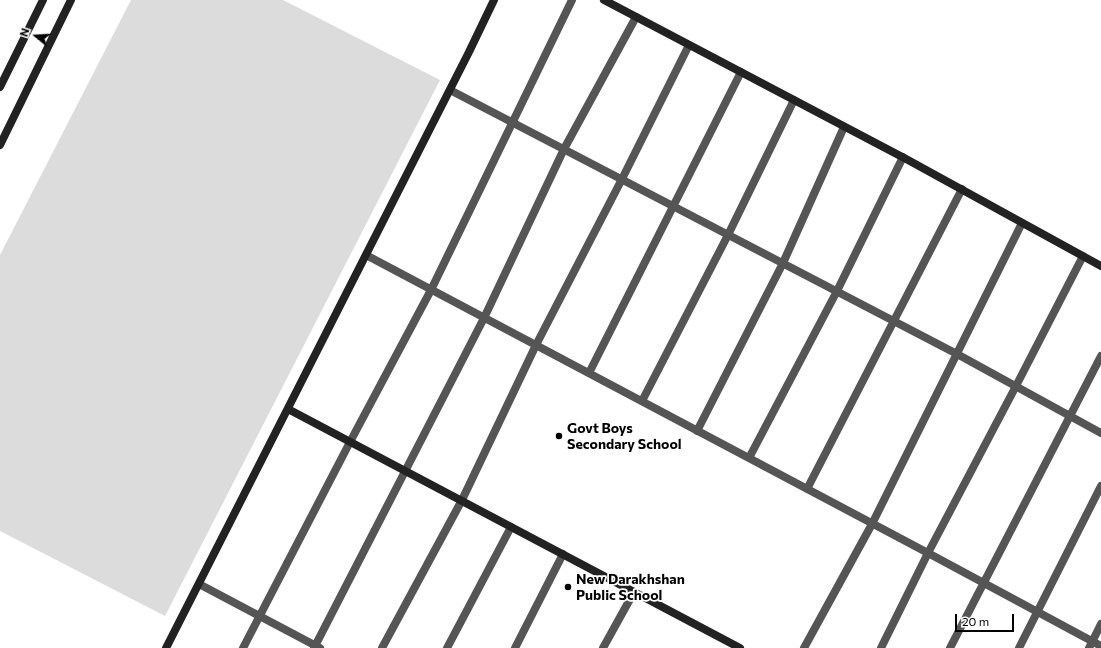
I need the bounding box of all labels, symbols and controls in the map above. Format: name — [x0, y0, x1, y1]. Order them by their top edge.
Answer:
north arrow — [16, 16, 56, 56]
text: N — [17, 26, 32, 38]
place label: Govt Boys Secondary School — [567, 420, 682, 452]
marker: Govt Boys Secondary School — [554, 431, 564, 441]
place label: New Darakhshan Public School — [576, 571, 685, 604]
marker: New Darakhshan Public School — [563, 582, 573, 592]
scale bar — [957, 606, 1016, 632]
text: 20 m — [962, 614, 989, 628]

